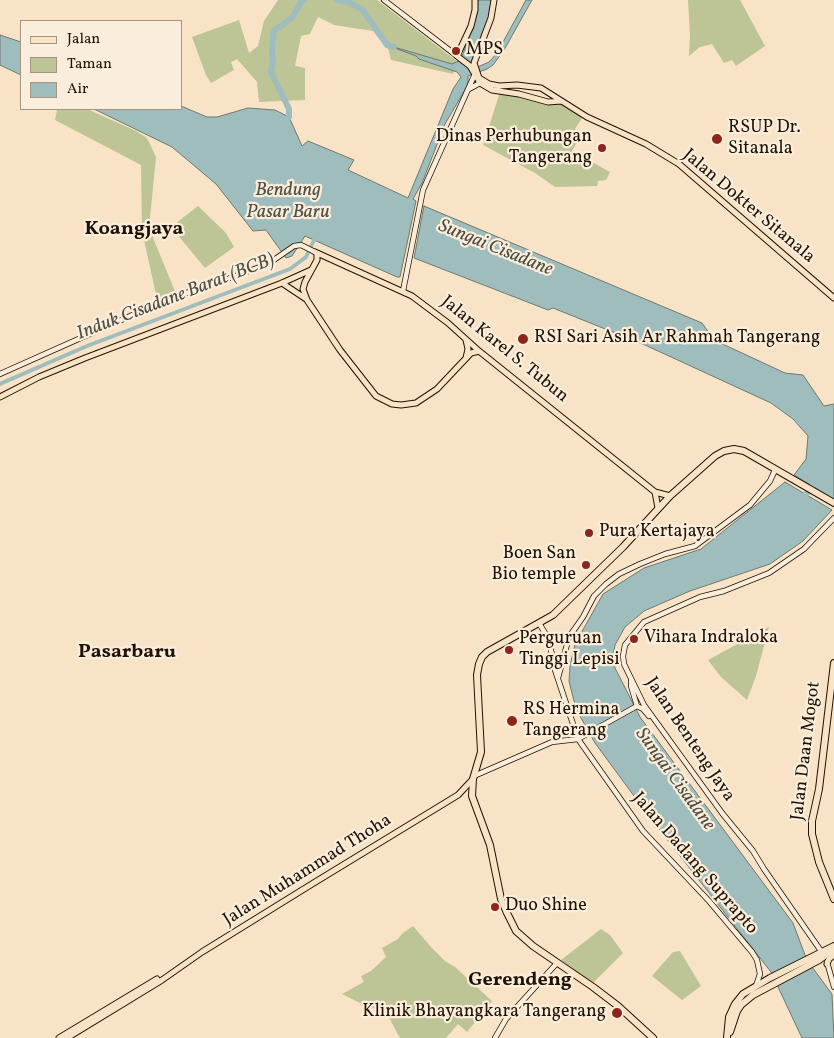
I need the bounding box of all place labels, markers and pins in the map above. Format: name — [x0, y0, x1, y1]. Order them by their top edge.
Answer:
place label: MPS — [466, 40, 503, 62]
marker: MPS — [450, 45, 462, 57]
place label: RSUP Dr. Sitanala — [728, 118, 801, 160]
place label: Dinas Perhubungan Tangerang — [436, 127, 592, 170]
marker: RSUP Dr. Sitanala — [710, 132, 724, 146]
marker: Dinas Perhubungan Tangerang — [596, 142, 608, 154]
place label: RSI Sari Asih Ar Rahmah Tangerang — [534, 328, 820, 350]
marker: RSI Sari Asih Ar Rahmah Tangerang — [516, 332, 530, 346]
place label: Pura Kertajaya — [599, 522, 715, 544]
marker: Pura Kertajaya — [583, 527, 595, 539]
place label: Boen San Bio temple — [492, 544, 576, 586]
marker: Boen San Bio temple — [580, 559, 592, 571]
place label: Vihara Indraloka — [644, 628, 778, 650]
place label: Perguruan Tinggi Lepisi — [519, 629, 620, 672]
marker: Vihara Indraloka — [628, 633, 640, 645]
marker: Perguruan Tinggi Lepisi — [503, 644, 515, 656]
place label: RS Hermina Tangerang — [523, 700, 620, 742]
marker: RS Hermina Tangerang — [505, 714, 519, 728]
place label: Duo Shine — [505, 896, 587, 918]
marker: Duo Shine — [489, 901, 501, 913]
place label: Klinik Bhayangkara Tangerang — [362, 1002, 606, 1024]
marker: Klinik Bhayangkara Tangerang — [610, 1006, 624, 1020]

